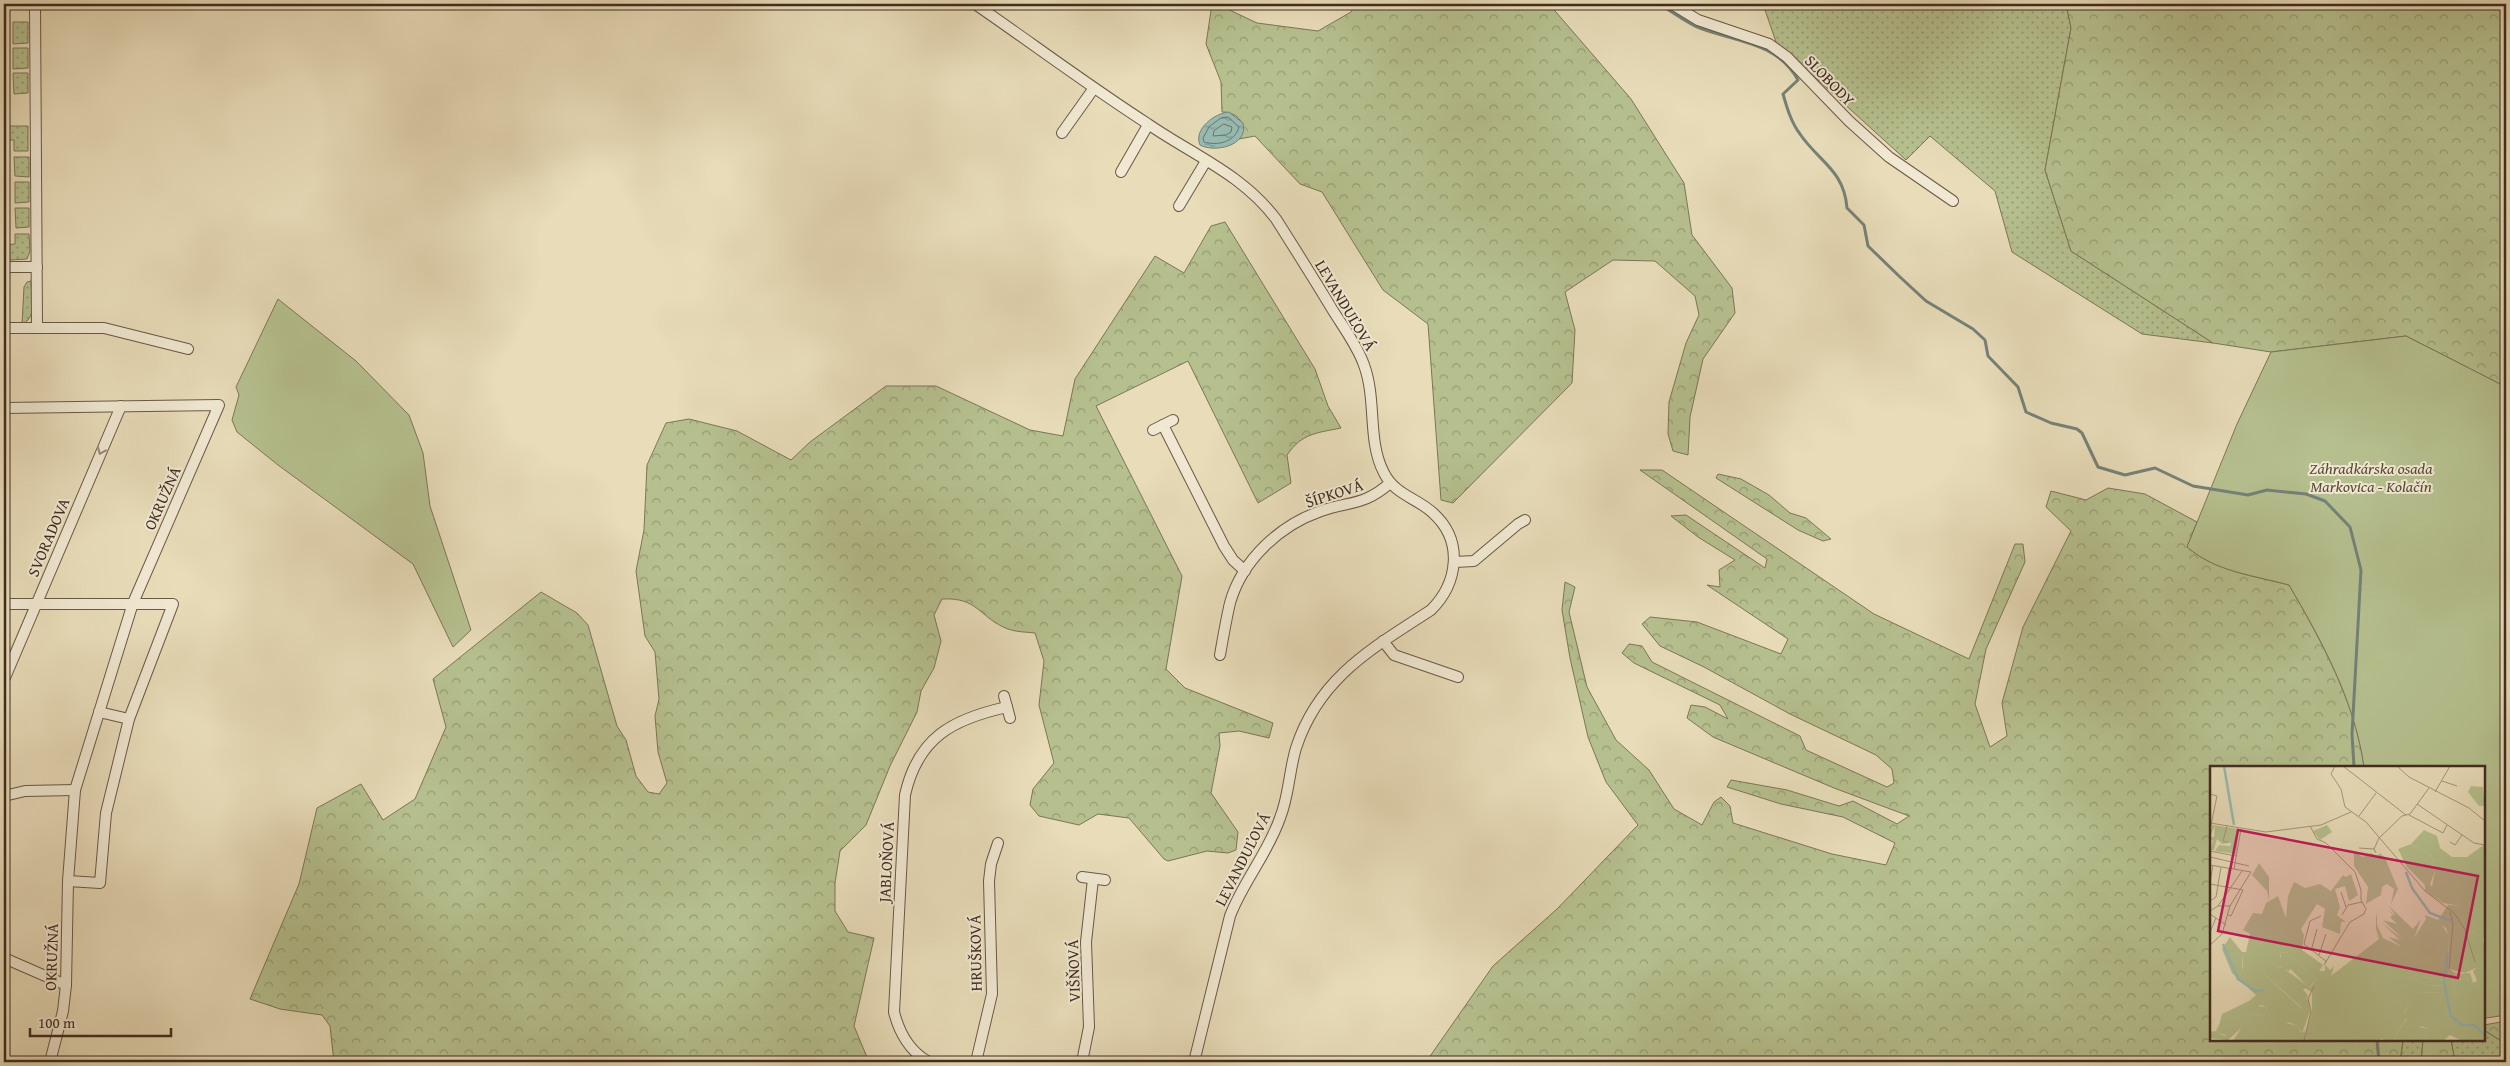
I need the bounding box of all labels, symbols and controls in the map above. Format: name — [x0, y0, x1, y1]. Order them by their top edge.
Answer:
street label: SLOBODY — [1799, 49, 1861, 111]
street label: LEVANDUĽOVÁ — [1309, 255, 1383, 355]
one-way arrow — [97, 446, 108, 455]
park label: Záhradkárska osada Markovica - Kolačín — [2309, 456, 2433, 498]
street label: OKRUŽNÁ — [137, 462, 187, 534]
street label: ŠÍPKOVÁ — [1302, 472, 1366, 514]
street label: SVORADOVA — [21, 493, 76, 580]
inset map — [2210, 766, 2485, 1041]
street label: LEVANDUĽOVÁ — [1208, 808, 1276, 910]
street label: JABLOŇOVÁ — [872, 821, 900, 905]
street label: HRUŠKOVÁ — [962, 914, 988, 992]
street label: OKRUŽNÁ — [38, 923, 64, 991]
street label: VIŠŇOVÁ — [1060, 939, 1086, 1003]
scale bar — [30, 1006, 171, 1038]
text: 100 m — [38, 1012, 76, 1033]

